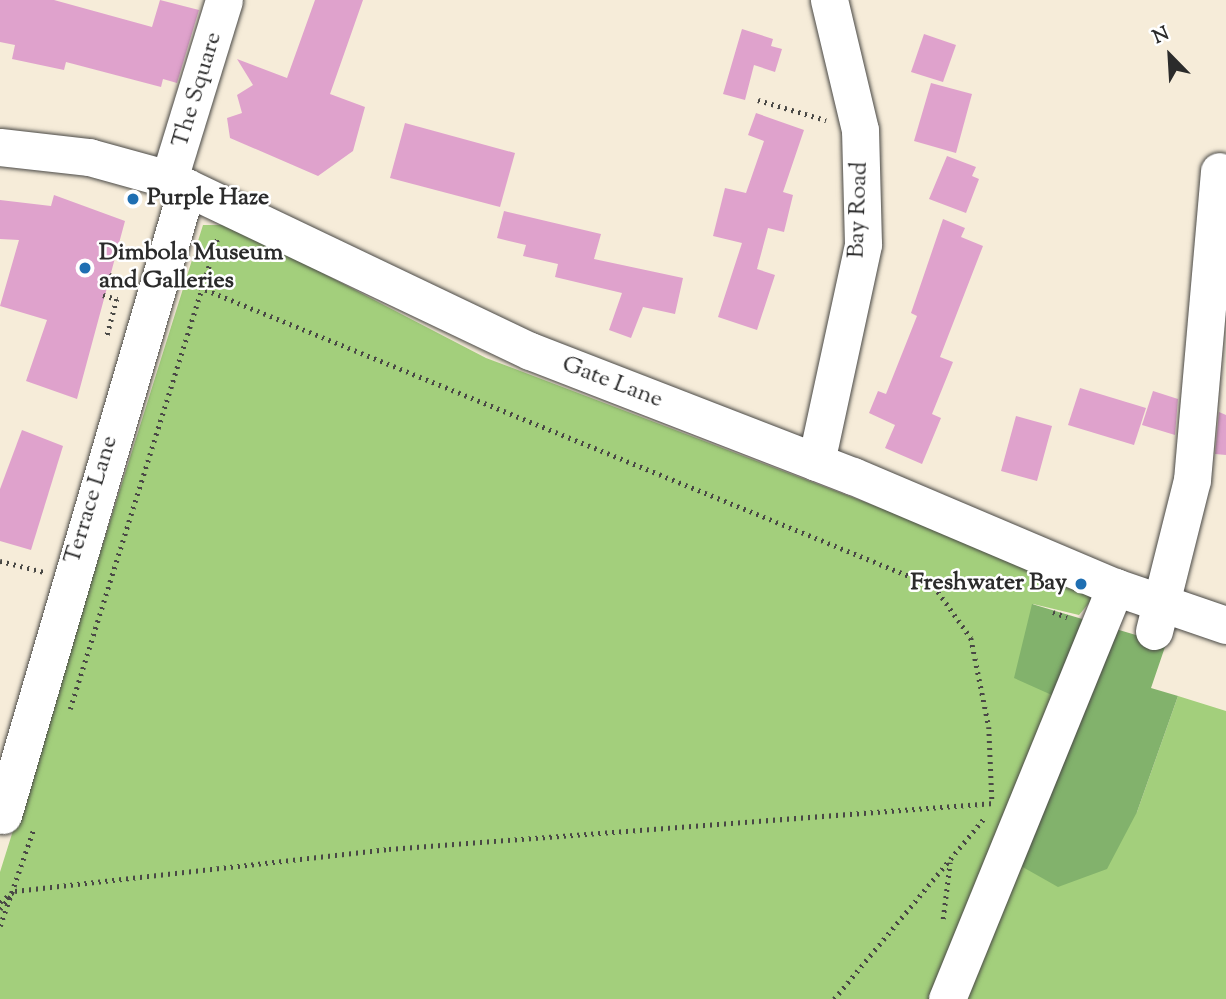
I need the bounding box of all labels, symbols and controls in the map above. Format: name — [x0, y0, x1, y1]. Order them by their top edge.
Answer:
north arrow — [1135, 21, 1205, 91]
text: N — [1149, 21, 1174, 52]
street label: The Square — [167, 29, 229, 151]
street label: Bay Road — [843, 161, 875, 259]
place label: Purple Haze — [147, 185, 269, 213]
marker: Purple Haze — [125, 191, 141, 207]
place label: Dimbola Museum and Galleries — [99, 240, 283, 296]
marker: Dimbola Museum and Galleries — [77, 260, 93, 276]
street label: Gate Lane — [558, 351, 666, 415]
street label: Terrace Lane — [59, 432, 125, 568]
place label: Freshwater Bay — [911, 570, 1067, 598]
marker: Freshwater Bay — [1073, 576, 1089, 592]

